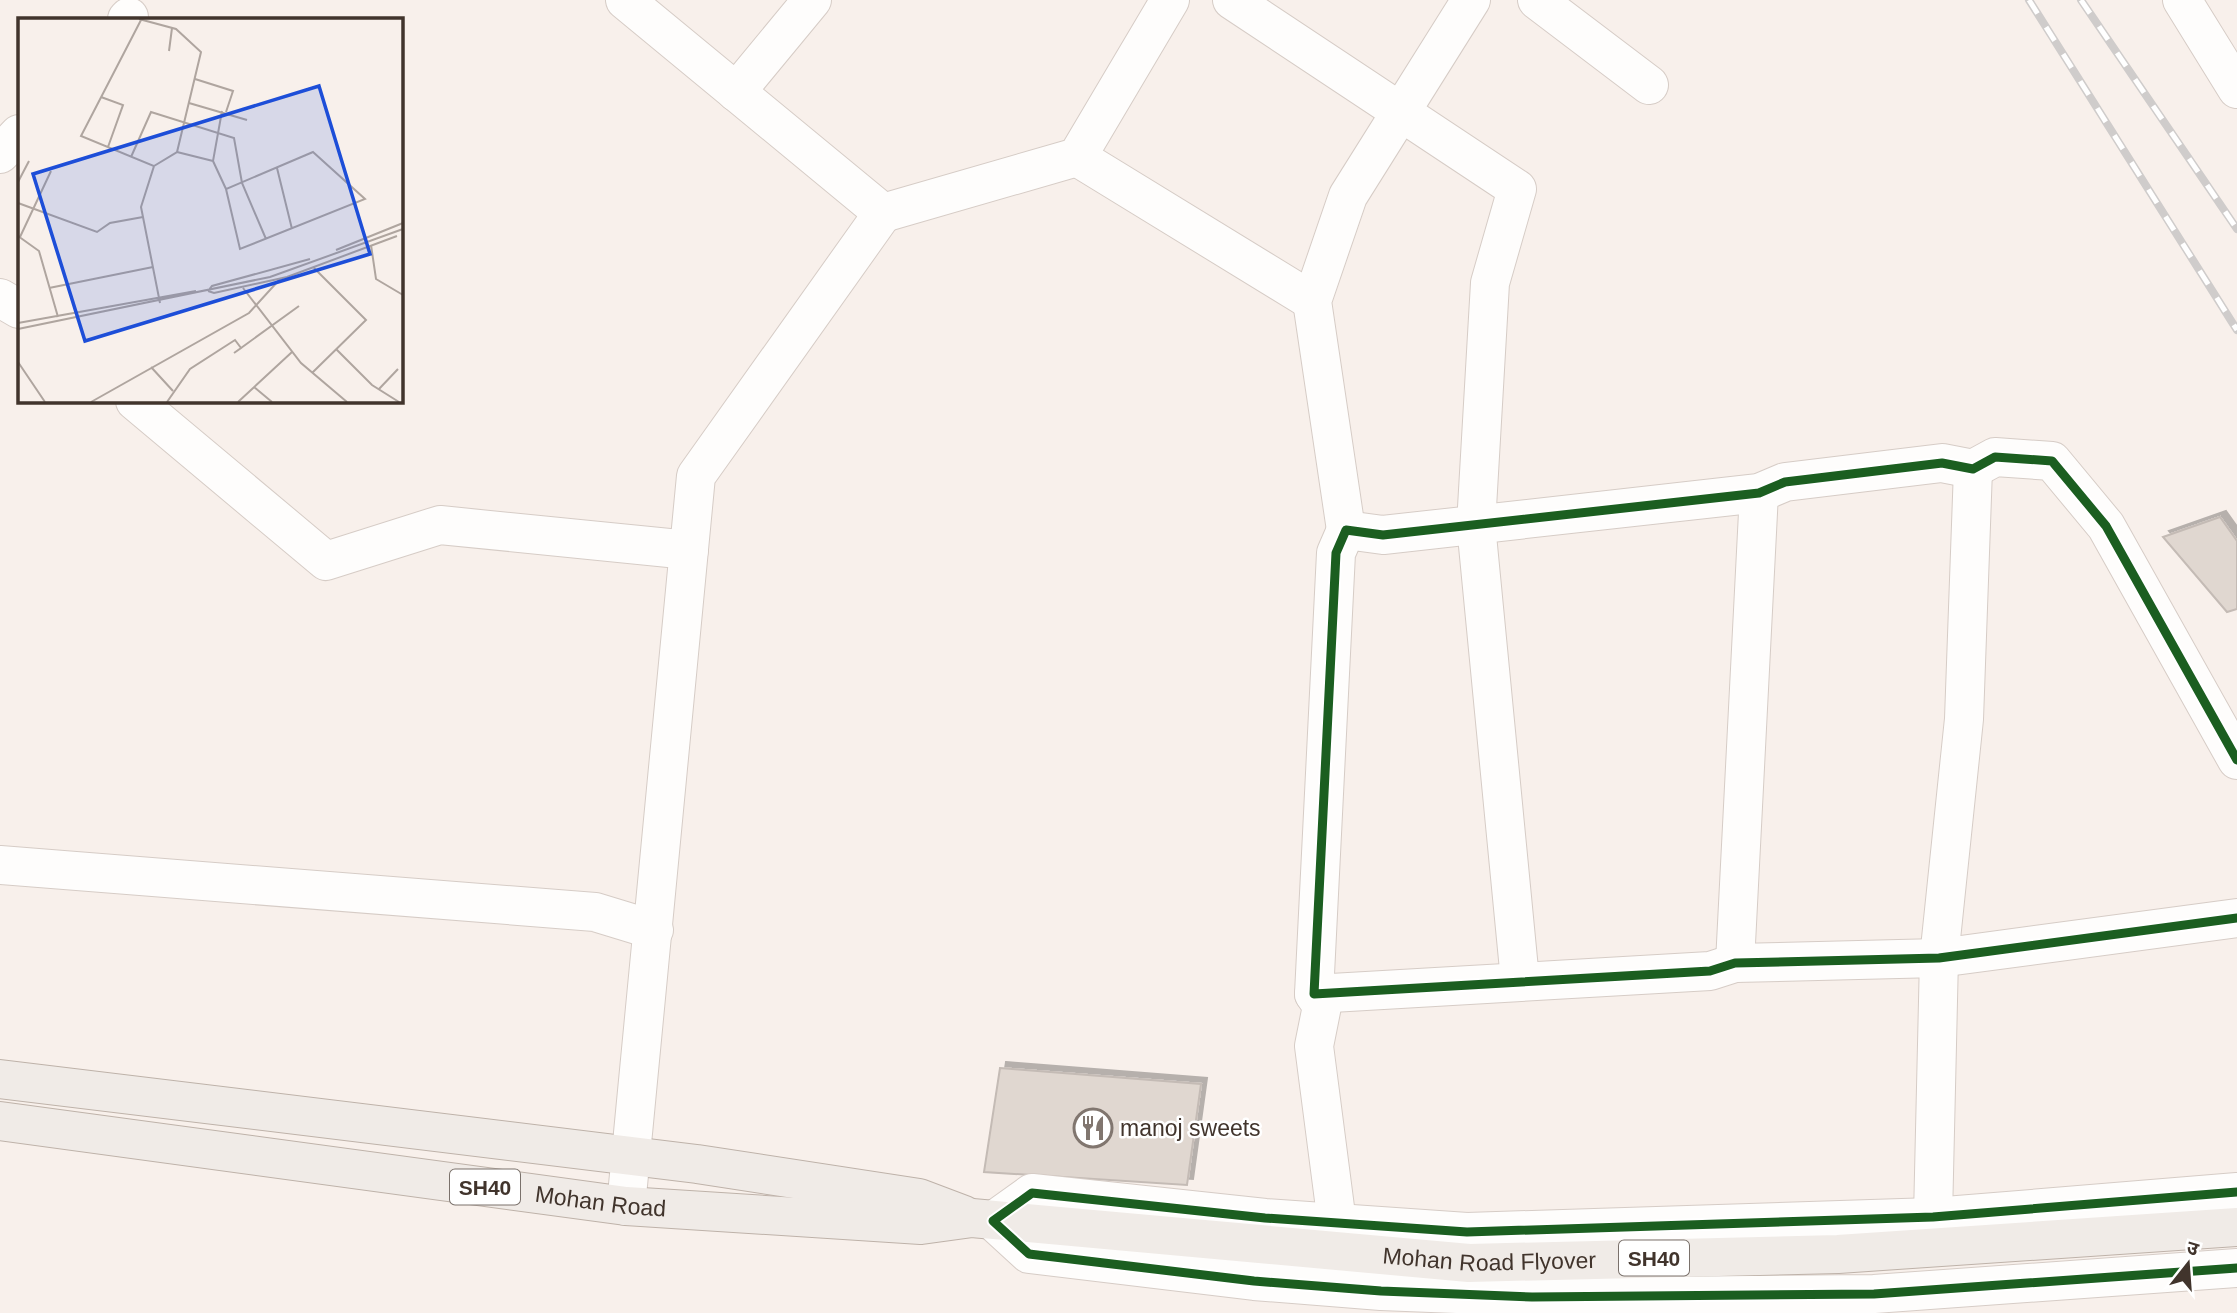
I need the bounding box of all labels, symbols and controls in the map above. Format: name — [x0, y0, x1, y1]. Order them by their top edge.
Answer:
inset map — [18, 18, 402, 402]
restaurant icon: manoj sweets — [1072, 1107, 1114, 1149]
place label: manoj sweets — [1120, 1115, 1261, 1141]
road number: SH40 — [450, 1170, 520, 1204]
street label: Mohan Road — [533, 1181, 667, 1222]
north arrow — [2153, 1229, 2223, 1299]
text: उ — [2184, 1237, 2202, 1260]
road number: SH40 — [1619, 1240, 1689, 1276]
street label: Mohan Road Flyover — [1382, 1242, 1597, 1277]

